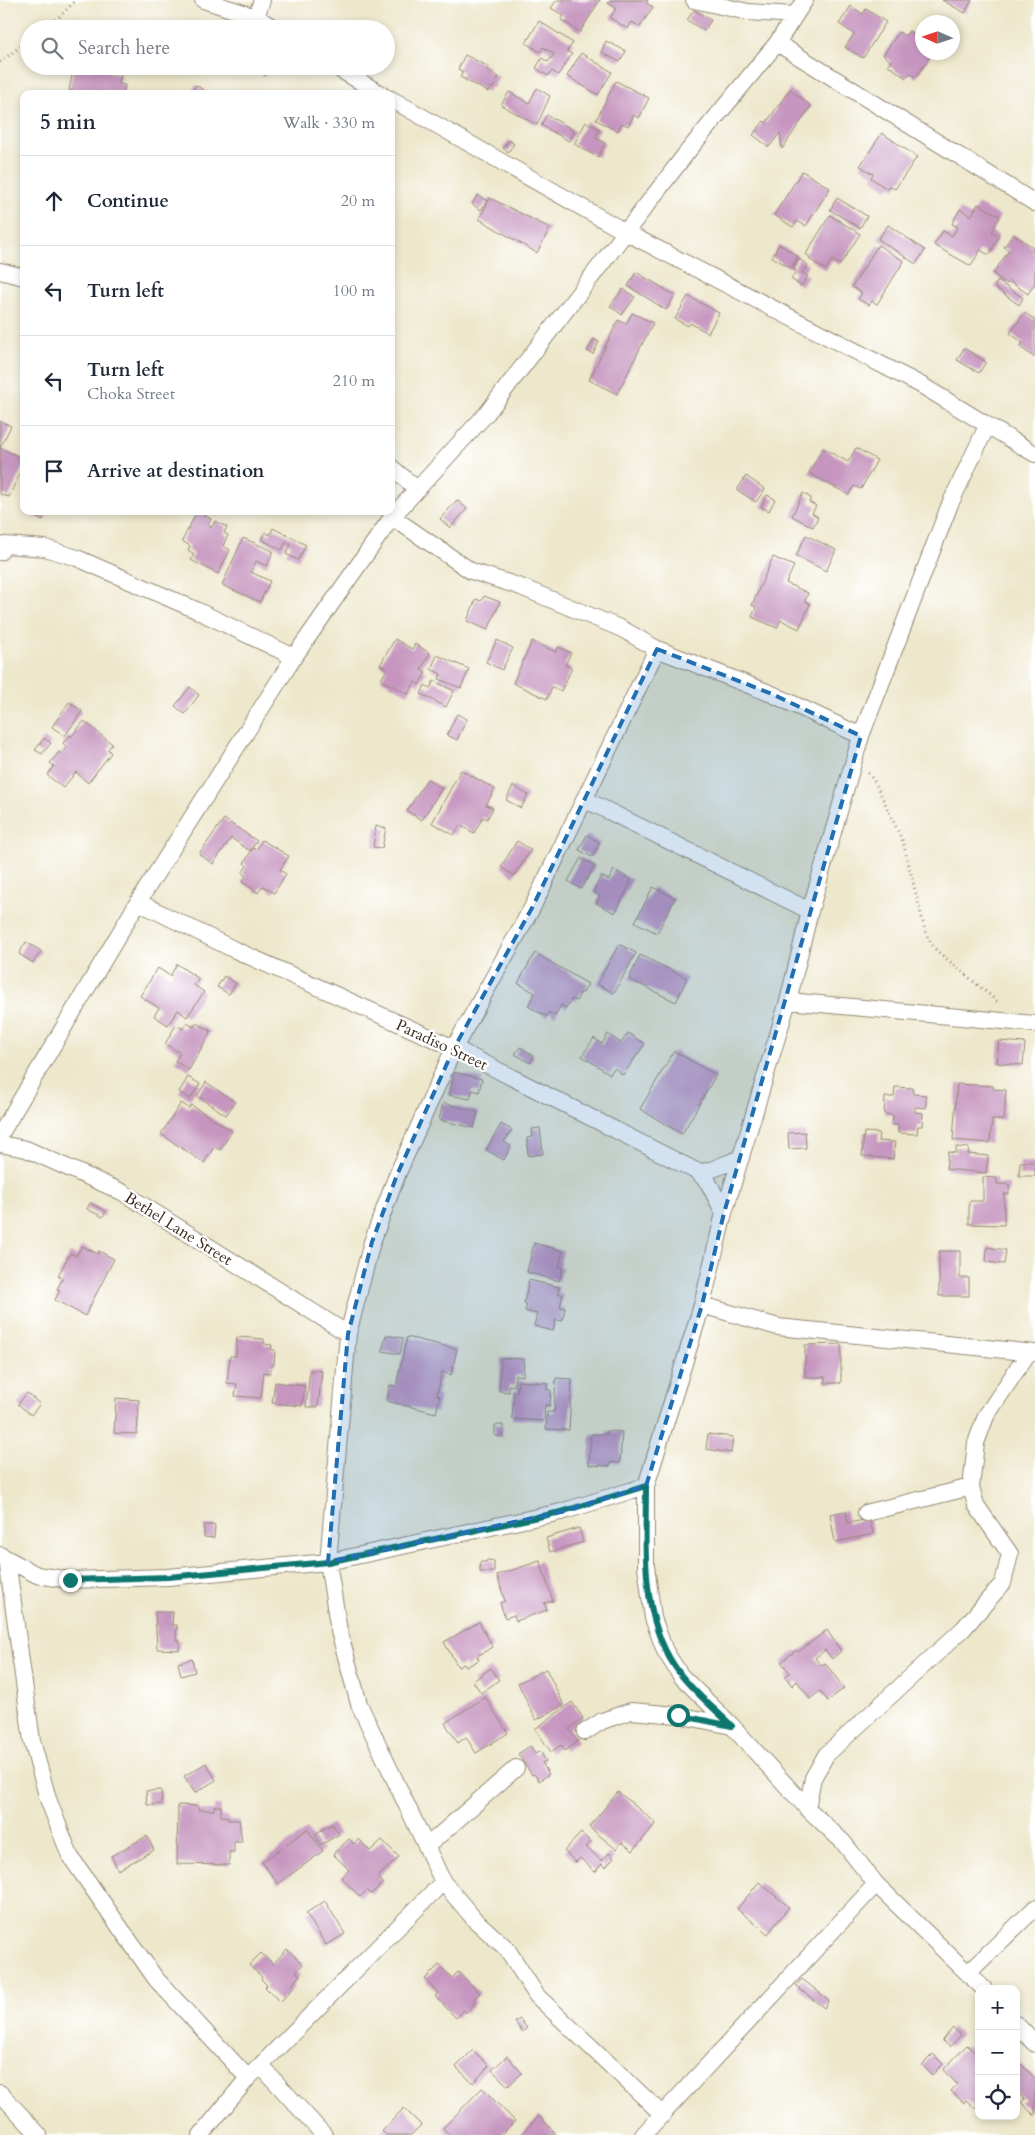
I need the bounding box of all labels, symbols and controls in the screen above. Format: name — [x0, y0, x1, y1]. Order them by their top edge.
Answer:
north arrow — [915, 15, 960, 60]
search box — [20, 20, 395, 75]
icon: search — [38, 34, 66, 62]
text: Search here — [78, 35, 170, 61]
text: 5 min — [40, 108, 96, 137]
text: Walk · 330 m — [283, 112, 375, 134]
icon: ahead — [40, 187, 68, 215]
text: Continue — [87, 188, 169, 214]
text: 20 m — [341, 190, 375, 212]
icon: left — [40, 277, 68, 305]
text: Turn left — [87, 278, 164, 304]
text: 100 m — [333, 280, 375, 302]
text: Turn left — [87, 357, 164, 383]
icon: left — [40, 367, 68, 395]
text: 210 m — [333, 370, 375, 392]
text: Choka Street — [87, 383, 175, 405]
icon: arrive — [40, 457, 68, 485]
text: Arrive at destination — [87, 458, 264, 484]
street label: Paradiso Street — [392, 1014, 491, 1076]
street label: Bethel Lane Street — [120, 1187, 237, 1271]
route end — [59, 1569, 82, 1592]
route start — [667, 1704, 690, 1727]
map controls — [975, 1985, 1020, 2120]
button: + — [975, 1985, 1020, 2030]
button: − — [975, 2030, 1020, 2075]
button: locate — [975, 2075, 1020, 2120]

